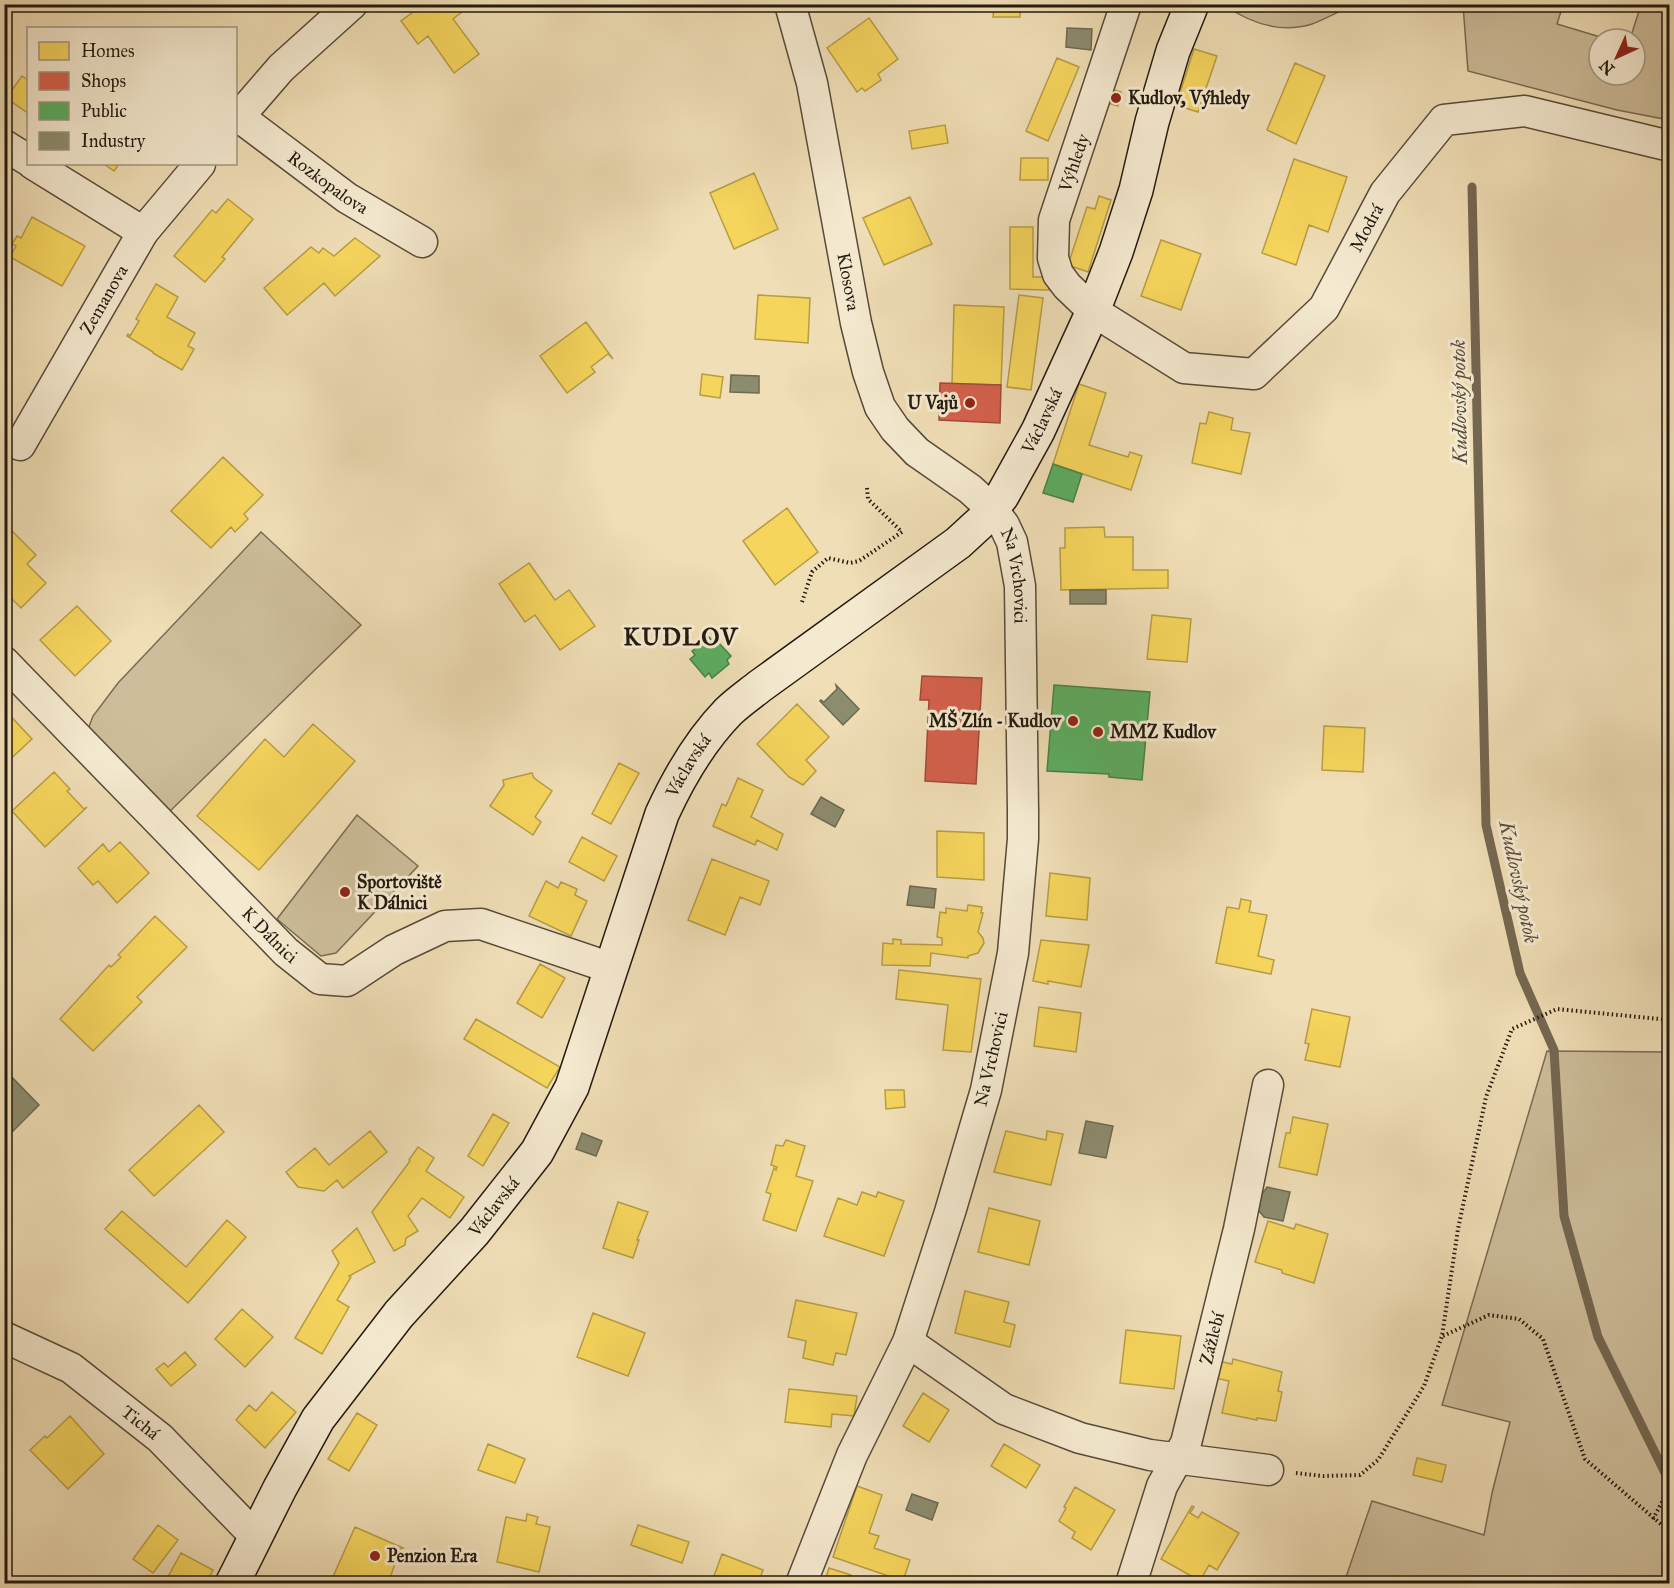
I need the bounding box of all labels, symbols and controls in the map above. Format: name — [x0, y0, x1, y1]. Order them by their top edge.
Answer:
legend — [27, 27, 237, 165]
north arrow — [1587, 27, 1647, 87]
text: Homes — [81, 40, 135, 62]
text: N — [1595, 55, 1618, 79]
text: Shops — [81, 70, 126, 92]
place label: Kudlov, Výhledy — [1128, 87, 1251, 110]
marker: Kudlov, Výhledy — [1109, 91, 1123, 105]
text: Public — [81, 100, 127, 122]
text: Industry — [81, 130, 146, 152]
street label: Výhledy — [1054, 131, 1094, 196]
street label: Rozkopalova — [283, 146, 372, 219]
street label: Modrá — [1345, 200, 1388, 256]
street label: Klosova — [832, 251, 865, 313]
street label: Zemanova — [75, 261, 133, 338]
water label: Kudlovský potok — [1446, 339, 1473, 465]
street label: Václavská — [1016, 385, 1067, 458]
place label: U Vajů — [907, 392, 958, 415]
marker: U Vajů — [963, 396, 977, 410]
street label: Na Vrchovici — [996, 524, 1032, 624]
district label: KUDLOV — [623, 622, 739, 652]
place label: MŠ Zlín - Kudlov — [929, 709, 1062, 732]
marker: MŠ Zlín - Kudlov — [1066, 714, 1080, 728]
place label: MMZ Kudlov — [1110, 721, 1217, 743]
marker: MMZ Kudlov — [1091, 725, 1105, 739]
street label: Václavská — [660, 729, 716, 802]
water label: Kudlovský potok — [1493, 818, 1544, 946]
place label: Sportoviště K Dálnici — [357, 871, 442, 914]
marker: Sportoviště K Dálnici — [338, 885, 352, 899]
street label: K Dálnici — [237, 902, 302, 968]
street label: Na Vrchovici — [969, 1009, 1013, 1109]
street label: Václavská — [463, 1172, 524, 1242]
street label: Zážlebí — [1195, 1309, 1229, 1367]
street label: Tichá — [117, 1401, 164, 1445]
place label: Penzion Era — [387, 1545, 478, 1567]
marker: Penzion Era — [368, 1549, 382, 1563]

